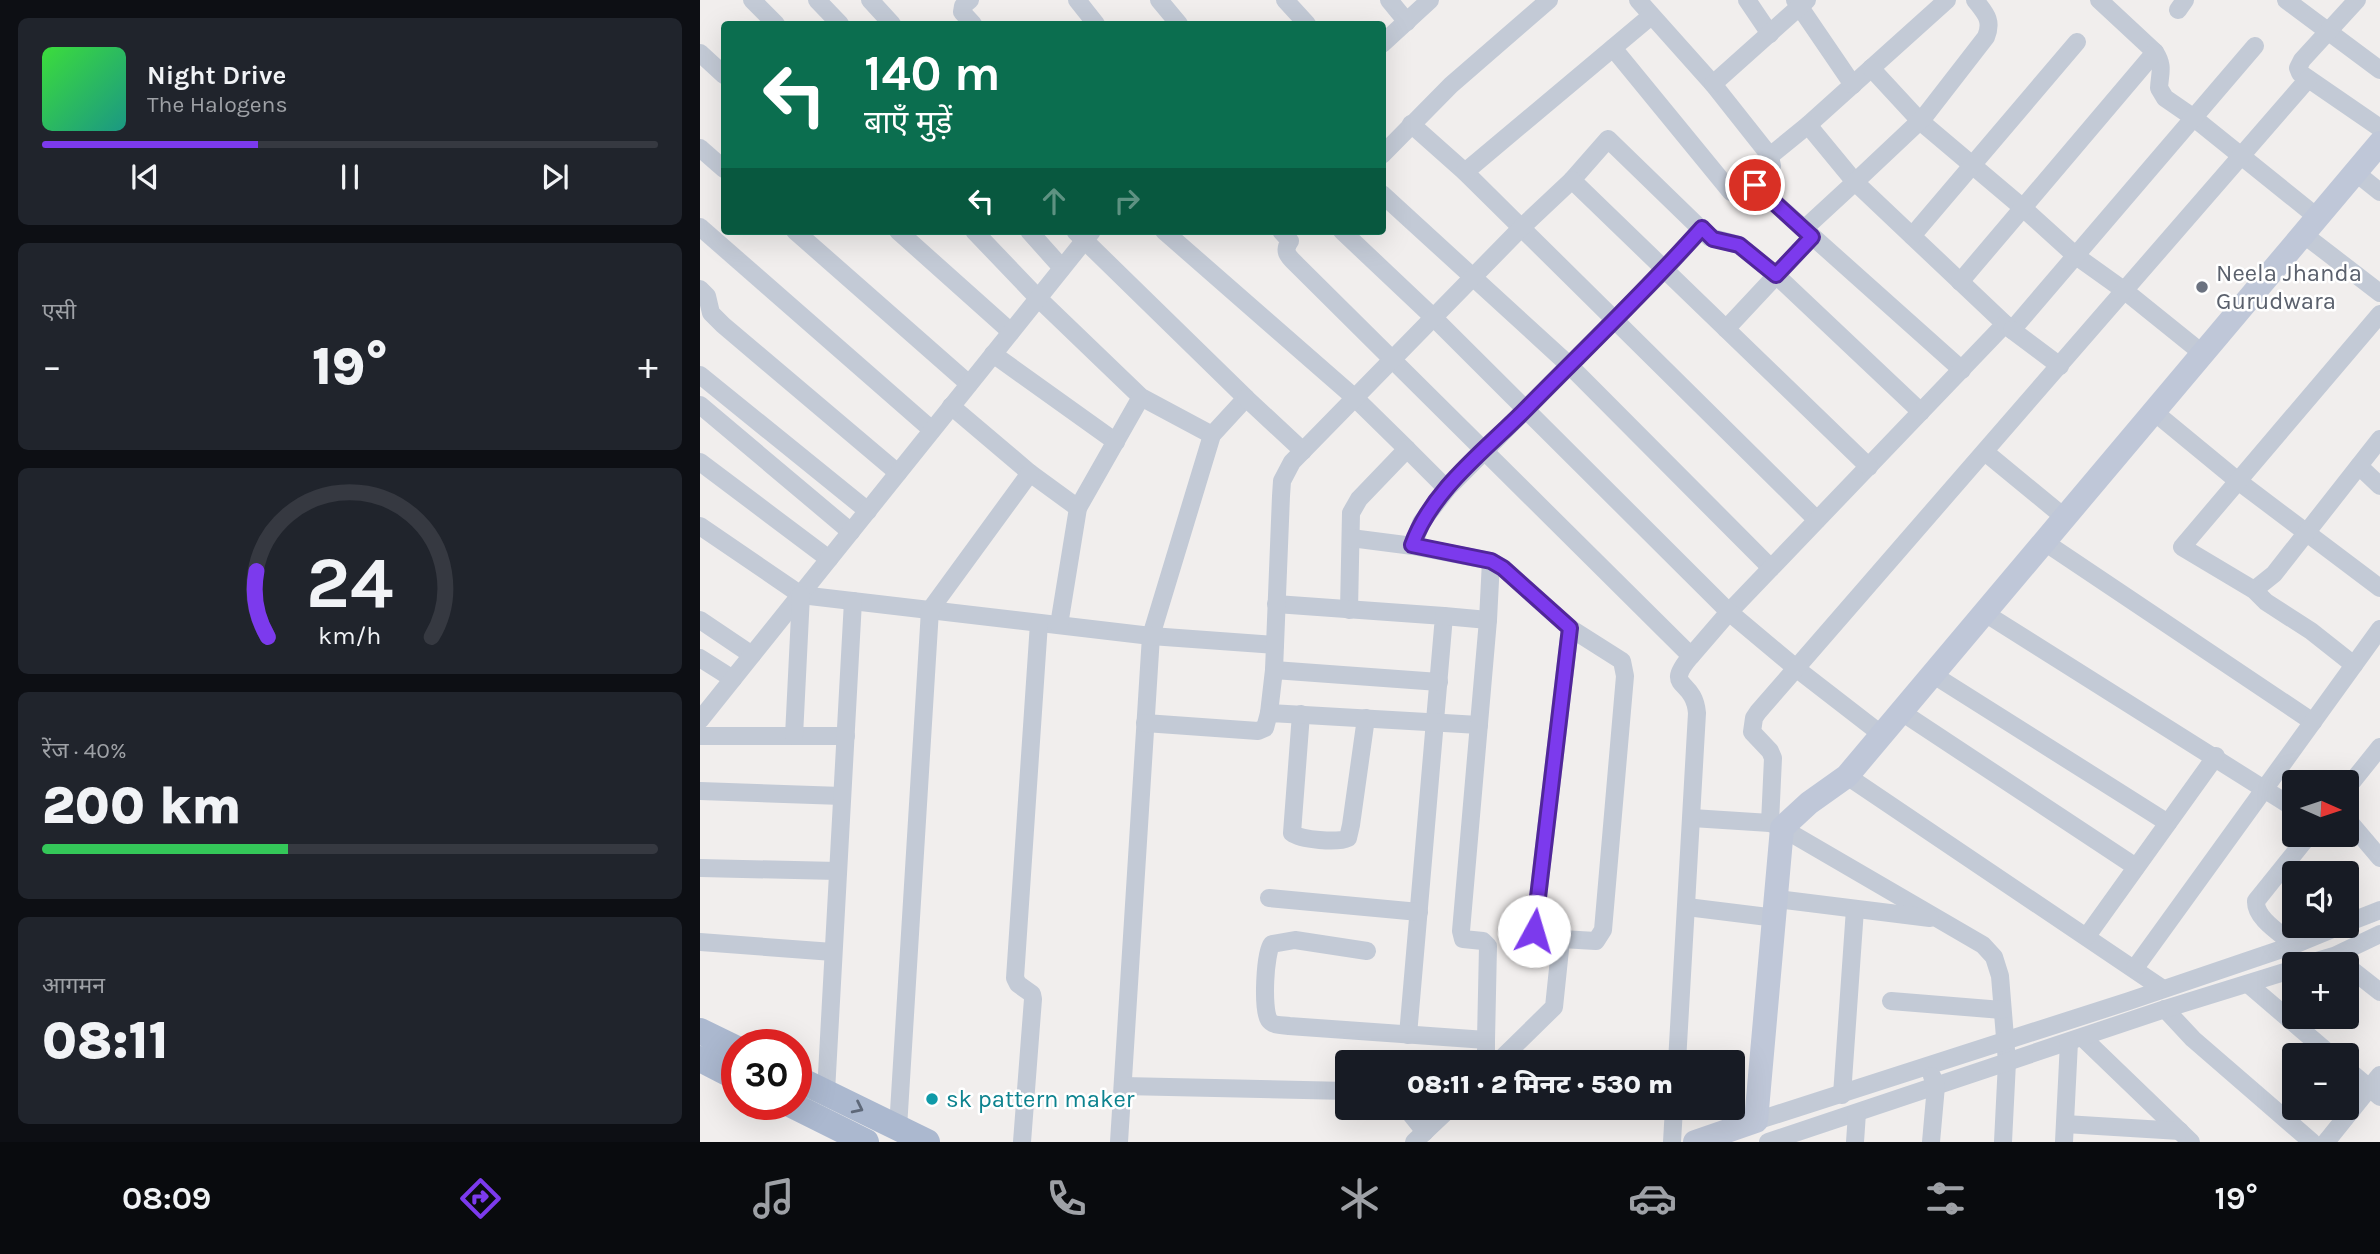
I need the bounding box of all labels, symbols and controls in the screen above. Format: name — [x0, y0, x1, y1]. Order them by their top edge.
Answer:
text: 140 m — [864, 45, 1001, 102]
icon: left — [749, 49, 840, 140]
text: Night Drive — [147, 60, 286, 91]
text: The Halogens — [147, 91, 287, 118]
text: बाएँ मुड़ें — [864, 104, 952, 141]
pin — [1725, 155, 1785, 215]
icon: previous — [126, 158, 164, 196]
icon: pause — [331, 158, 369, 196]
icon: next — [536, 158, 574, 196]
icon: arrive — [1736, 166, 1774, 204]
icon: left — [962, 182, 1000, 220]
icon: ahead — [1035, 182, 1073, 220]
icon: right — [1108, 182, 1146, 220]
place label: Neela Jhanda Gurudwara — [2216, 259, 2362, 315]
marker: Neela Jhanda Gurudwara — [2194, 279, 2210, 295]
text: एसी — [42, 298, 76, 325]
text: 19° — [312, 336, 388, 397]
text: − — [42, 344, 62, 389]
text: + — [638, 344, 658, 389]
text: 24 — [306, 540, 394, 625]
text: km/h — [318, 621, 382, 650]
text: रेंज · 40% — [42, 737, 127, 764]
north arrow — [2282, 770, 2359, 847]
map controls — [2282, 770, 2359, 1120]
text: 200 km — [42, 775, 241, 836]
button: sound — [2282, 861, 2359, 938]
position arrow — [1497, 894, 1571, 968]
button: + — [2282, 952, 2359, 1029]
text: आगमन — [42, 972, 105, 999]
text: 08:11 — [42, 1010, 168, 1071]
speed limit sign: 30 — [721, 1029, 812, 1120]
button: − — [2282, 1043, 2359, 1120]
text: 08:11 · 2 मिनट · 530 m — [1407, 1069, 1673, 1100]
place label: sk pattern maker — [946, 1085, 1135, 1113]
marker: sk pattern maker — [924, 1091, 940, 1107]
one-way arrow — [851, 1100, 863, 1114]
icon: directions — [456, 1174, 505, 1223]
icon: music — [749, 1174, 798, 1223]
icon: phone — [1042, 1174, 1091, 1223]
icon: climate — [1335, 1174, 1384, 1223]
icon: car — [1628, 1174, 1677, 1223]
icon: filters — [1921, 1174, 1970, 1223]
text: 08:09 — [122, 1180, 211, 1217]
text: 19° — [2214, 1180, 2258, 1217]

